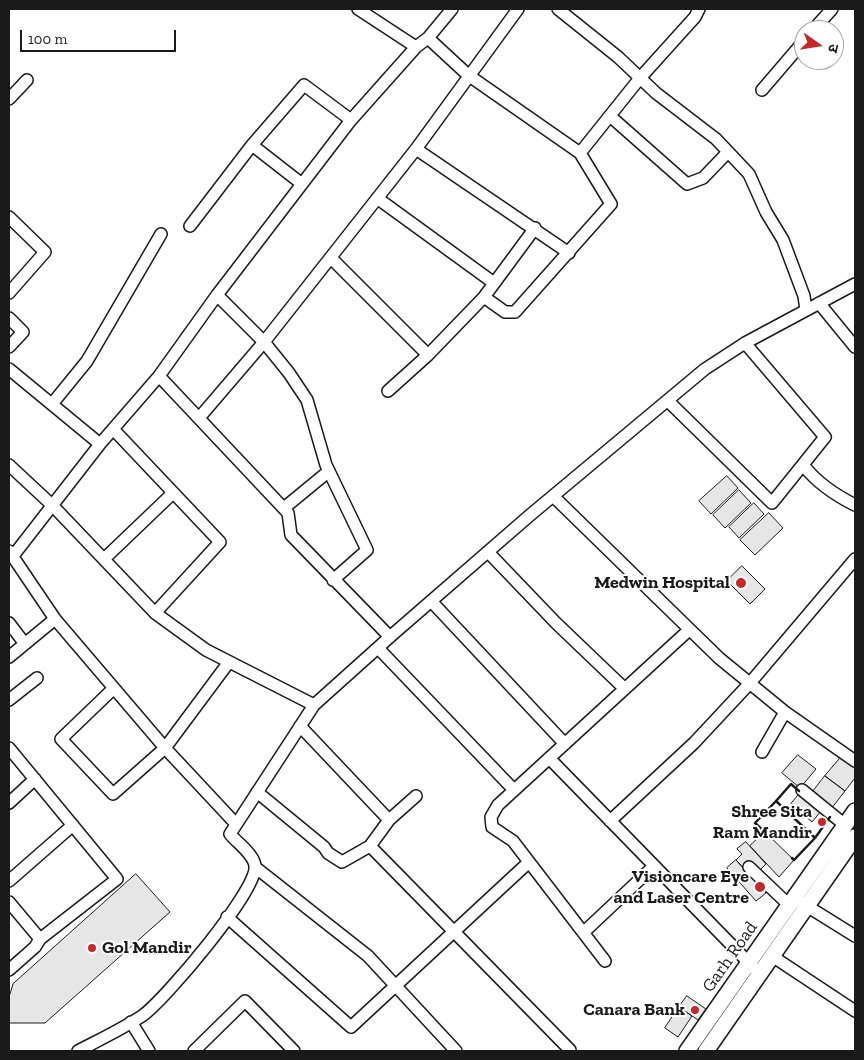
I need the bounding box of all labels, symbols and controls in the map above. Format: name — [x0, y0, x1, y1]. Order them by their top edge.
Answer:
scale bar — [22, 20, 179, 52]
north arrow — [794, 20, 844, 70]
text: 100 m — [28, 30, 67, 48]
text: उ — [824, 42, 842, 54]
place label: Medwin Hospital — [594, 572, 730, 594]
marker: Medwin Hospital — [734, 576, 748, 590]
place label: Shree Sita Ram Mandir — [713, 801, 812, 844]
marker: Shree Sita Ram Mandir — [816, 816, 828, 828]
place label: Visioncare Eye and Laser Centre — [613, 866, 749, 909]
marker: Visioncare Eye and Laser Centre — [753, 880, 767, 894]
street label: Garh Road — [698, 917, 762, 997]
place label: Gol Mandir — [102, 937, 192, 959]
marker: Gol Mandir — [86, 942, 98, 954]
place label: Canara Bank — [583, 999, 685, 1021]
marker: Canara Bank — [689, 1004, 701, 1016]

